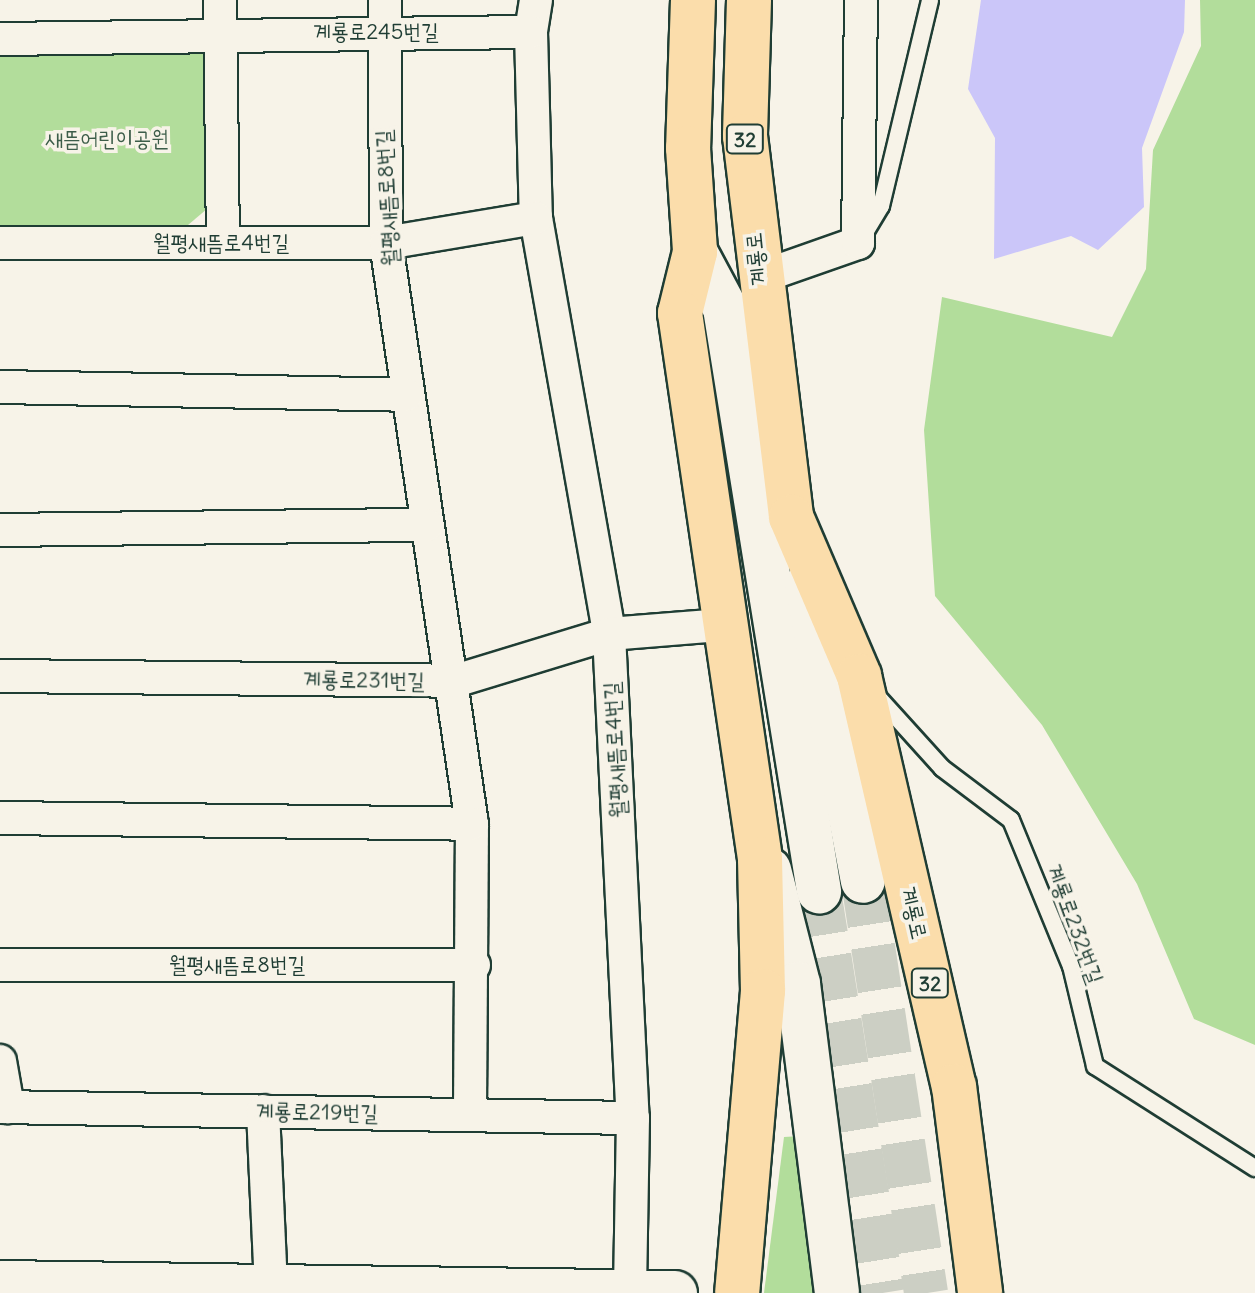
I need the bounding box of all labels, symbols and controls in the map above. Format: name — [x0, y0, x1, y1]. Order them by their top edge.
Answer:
street label: 계룡로245번길 — [313, 19, 439, 45]
road number: 32 — [725, 123, 765, 155]
park label: 새뜸어린이공원 — [45, 126, 169, 152]
street label: 월평새뜸로8번길 — [370, 129, 404, 267]
street label: 월평새뜸로4번길 — [153, 230, 289, 256]
street label: 계룡로 — [740, 231, 772, 287]
street label: 계룡로231번길 — [303, 666, 425, 694]
street label: 월평새뜸로4번길 — [598, 681, 632, 819]
street label: 계룡로232번길 — [1041, 861, 1109, 987]
street label: 계룡로 — [895, 884, 933, 942]
street label: 월평새뜸로8번길 — [169, 952, 305, 978]
road number: 32 — [910, 967, 950, 999]
street label: 계룡로219번길 — [256, 1098, 378, 1126]

